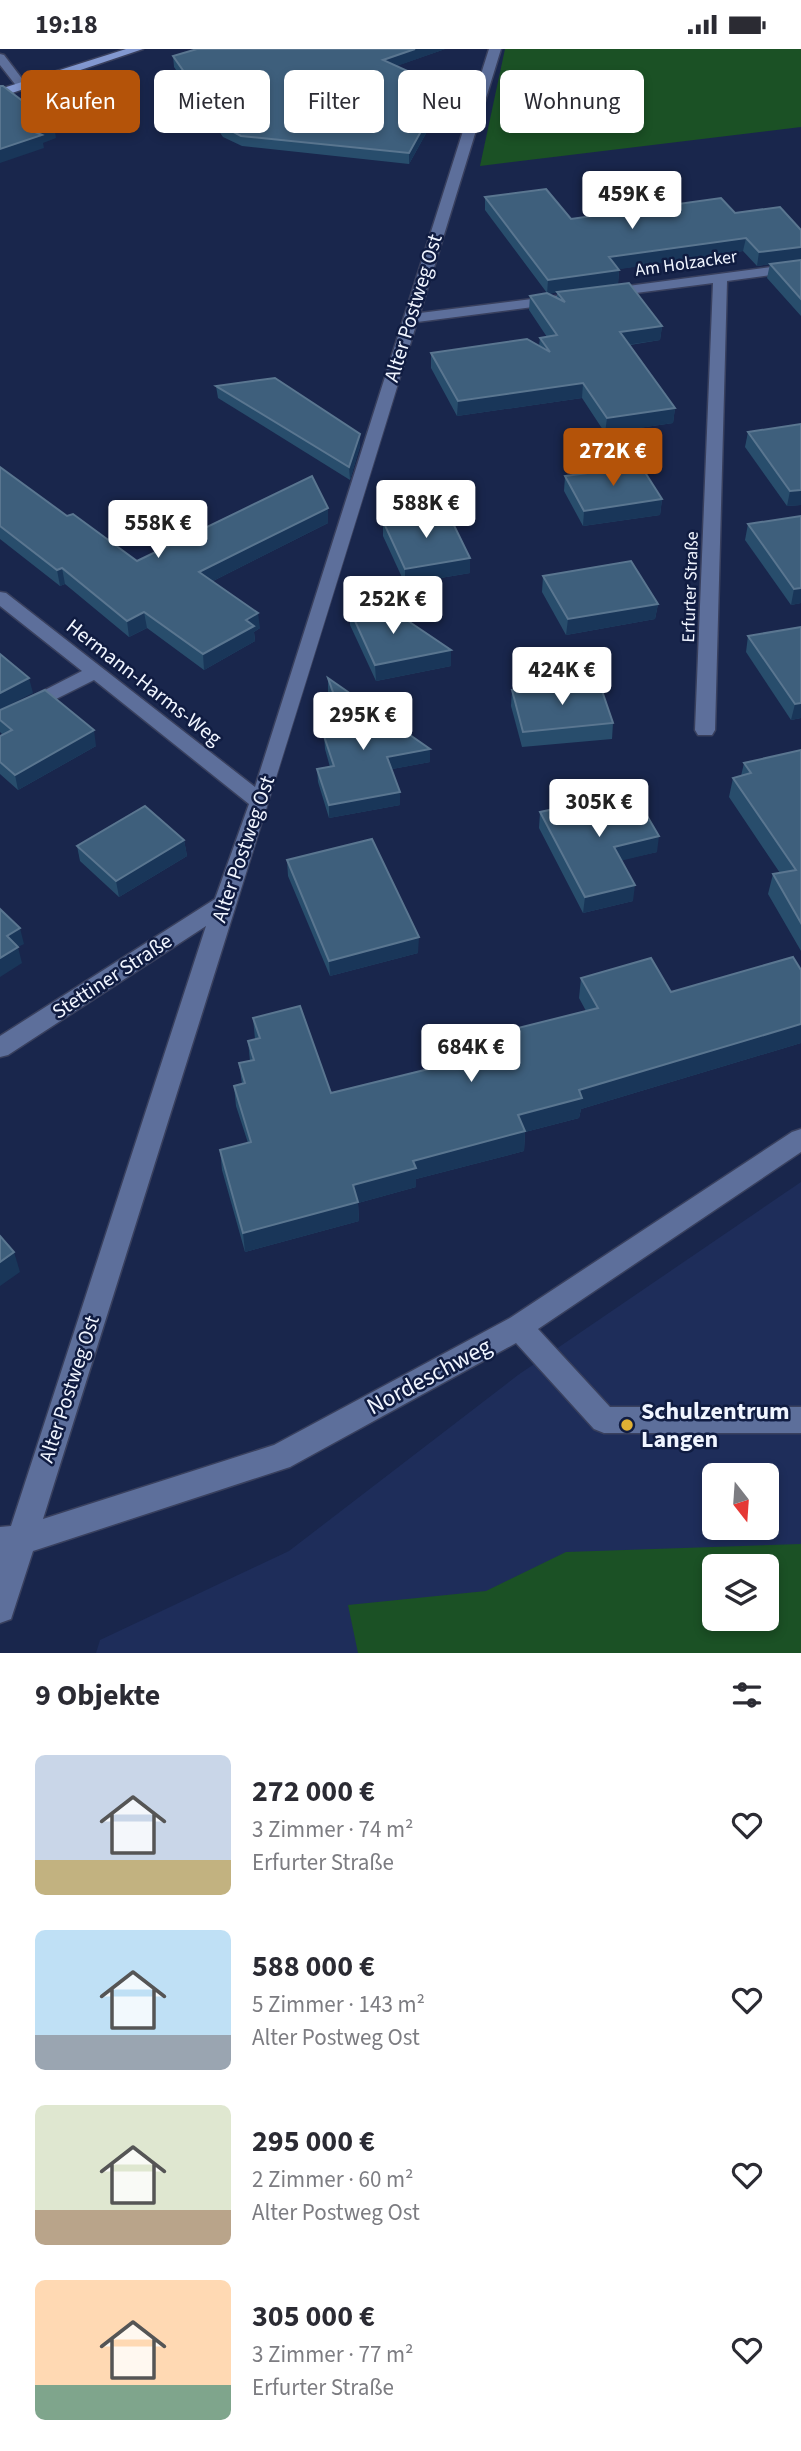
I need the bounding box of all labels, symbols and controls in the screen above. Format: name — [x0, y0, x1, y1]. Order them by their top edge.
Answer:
text: 19:18 — [35, 6, 98, 43]
chip: Kaufen — [21, 70, 140, 133]
chip: Mieten — [154, 70, 270, 133]
chip: Filter — [284, 70, 384, 133]
chip: Neu — [398, 70, 486, 133]
chip: Wohnung — [500, 70, 644, 133]
pin: 459K € — [575, 171, 689, 231]
text: 459K € — [598, 177, 666, 210]
street label: Alter Postweg Ost — [376, 230, 450, 386]
street label: Am Holzacker — [633, 244, 739, 283]
pin: 272K € — [556, 429, 670, 488]
text: 272K € — [579, 434, 647, 467]
pin: 588K € — [369, 481, 483, 540]
text: 588K € — [392, 486, 460, 519]
pin: 558K € — [101, 501, 215, 560]
text: 558K € — [124, 506, 192, 539]
street label: Erfurter Straße — [676, 531, 705, 643]
pin: 252K € — [336, 577, 450, 636]
text: 252K € — [359, 582, 427, 615]
street label: Hermann-Harms-Weg — [60, 612, 229, 753]
pin: 424K € — [505, 647, 619, 707]
text: 424K € — [528, 653, 596, 686]
pin: 295K € — [306, 693, 420, 752]
text: 295K € — [329, 698, 397, 731]
street label: Alter Postweg Ost — [204, 772, 282, 926]
pin: 305K € — [542, 779, 656, 839]
text: 305K € — [565, 785, 633, 818]
street label: Stettiner Straße — [46, 926, 178, 1026]
pin: 684K € — [414, 1025, 528, 1084]
text: 684K € — [437, 1030, 505, 1063]
street label: Alter Postweg Ost — [31, 1312, 107, 1466]
street label: Nordeschweg — [361, 1329, 498, 1424]
place label: Schulzentrum Langen — [641, 1394, 790, 1457]
marker: Schulzentrum Langen — [619, 1417, 635, 1433]
north arrow — [702, 1463, 779, 1540]
map controls — [702, 1463, 779, 1631]
button: layers — [702, 1554, 779, 1631]
text: 9 Objekte — [35, 1674, 160, 1717]
icon: filters — [728, 1676, 766, 1714]
text: 272 000 € — [252, 1770, 375, 1813]
icon: home — [91, 1783, 175, 1867]
icon: heart — [728, 1806, 766, 1844]
text: 3 Zimmer · 74 m² — [252, 1813, 414, 1846]
text: Erfurter Straße — [252, 1846, 394, 1879]
text: 588 000 € — [252, 1945, 375, 1988]
icon: home — [91, 1958, 175, 2042]
icon: heart — [728, 1981, 766, 2019]
text: 5 Zimmer · 143 m² — [252, 1988, 425, 2021]
text: Alter Postweg Ost — [252, 2021, 420, 2054]
text: 295 000 € — [252, 2120, 375, 2163]
icon: home — [91, 2133, 175, 2217]
icon: heart — [728, 2156, 766, 2194]
text: 2 Zimmer · 60 m² — [252, 2163, 414, 2196]
text: Alter Postweg Ost — [252, 2196, 420, 2229]
text: 305 000 € — [252, 2295, 375, 2338]
icon: home — [91, 2308, 175, 2392]
icon: heart — [728, 2331, 766, 2369]
text: 3 Zimmer · 77 m² — [252, 2338, 414, 2371]
text: Erfurter Straße — [252, 2371, 394, 2404]

